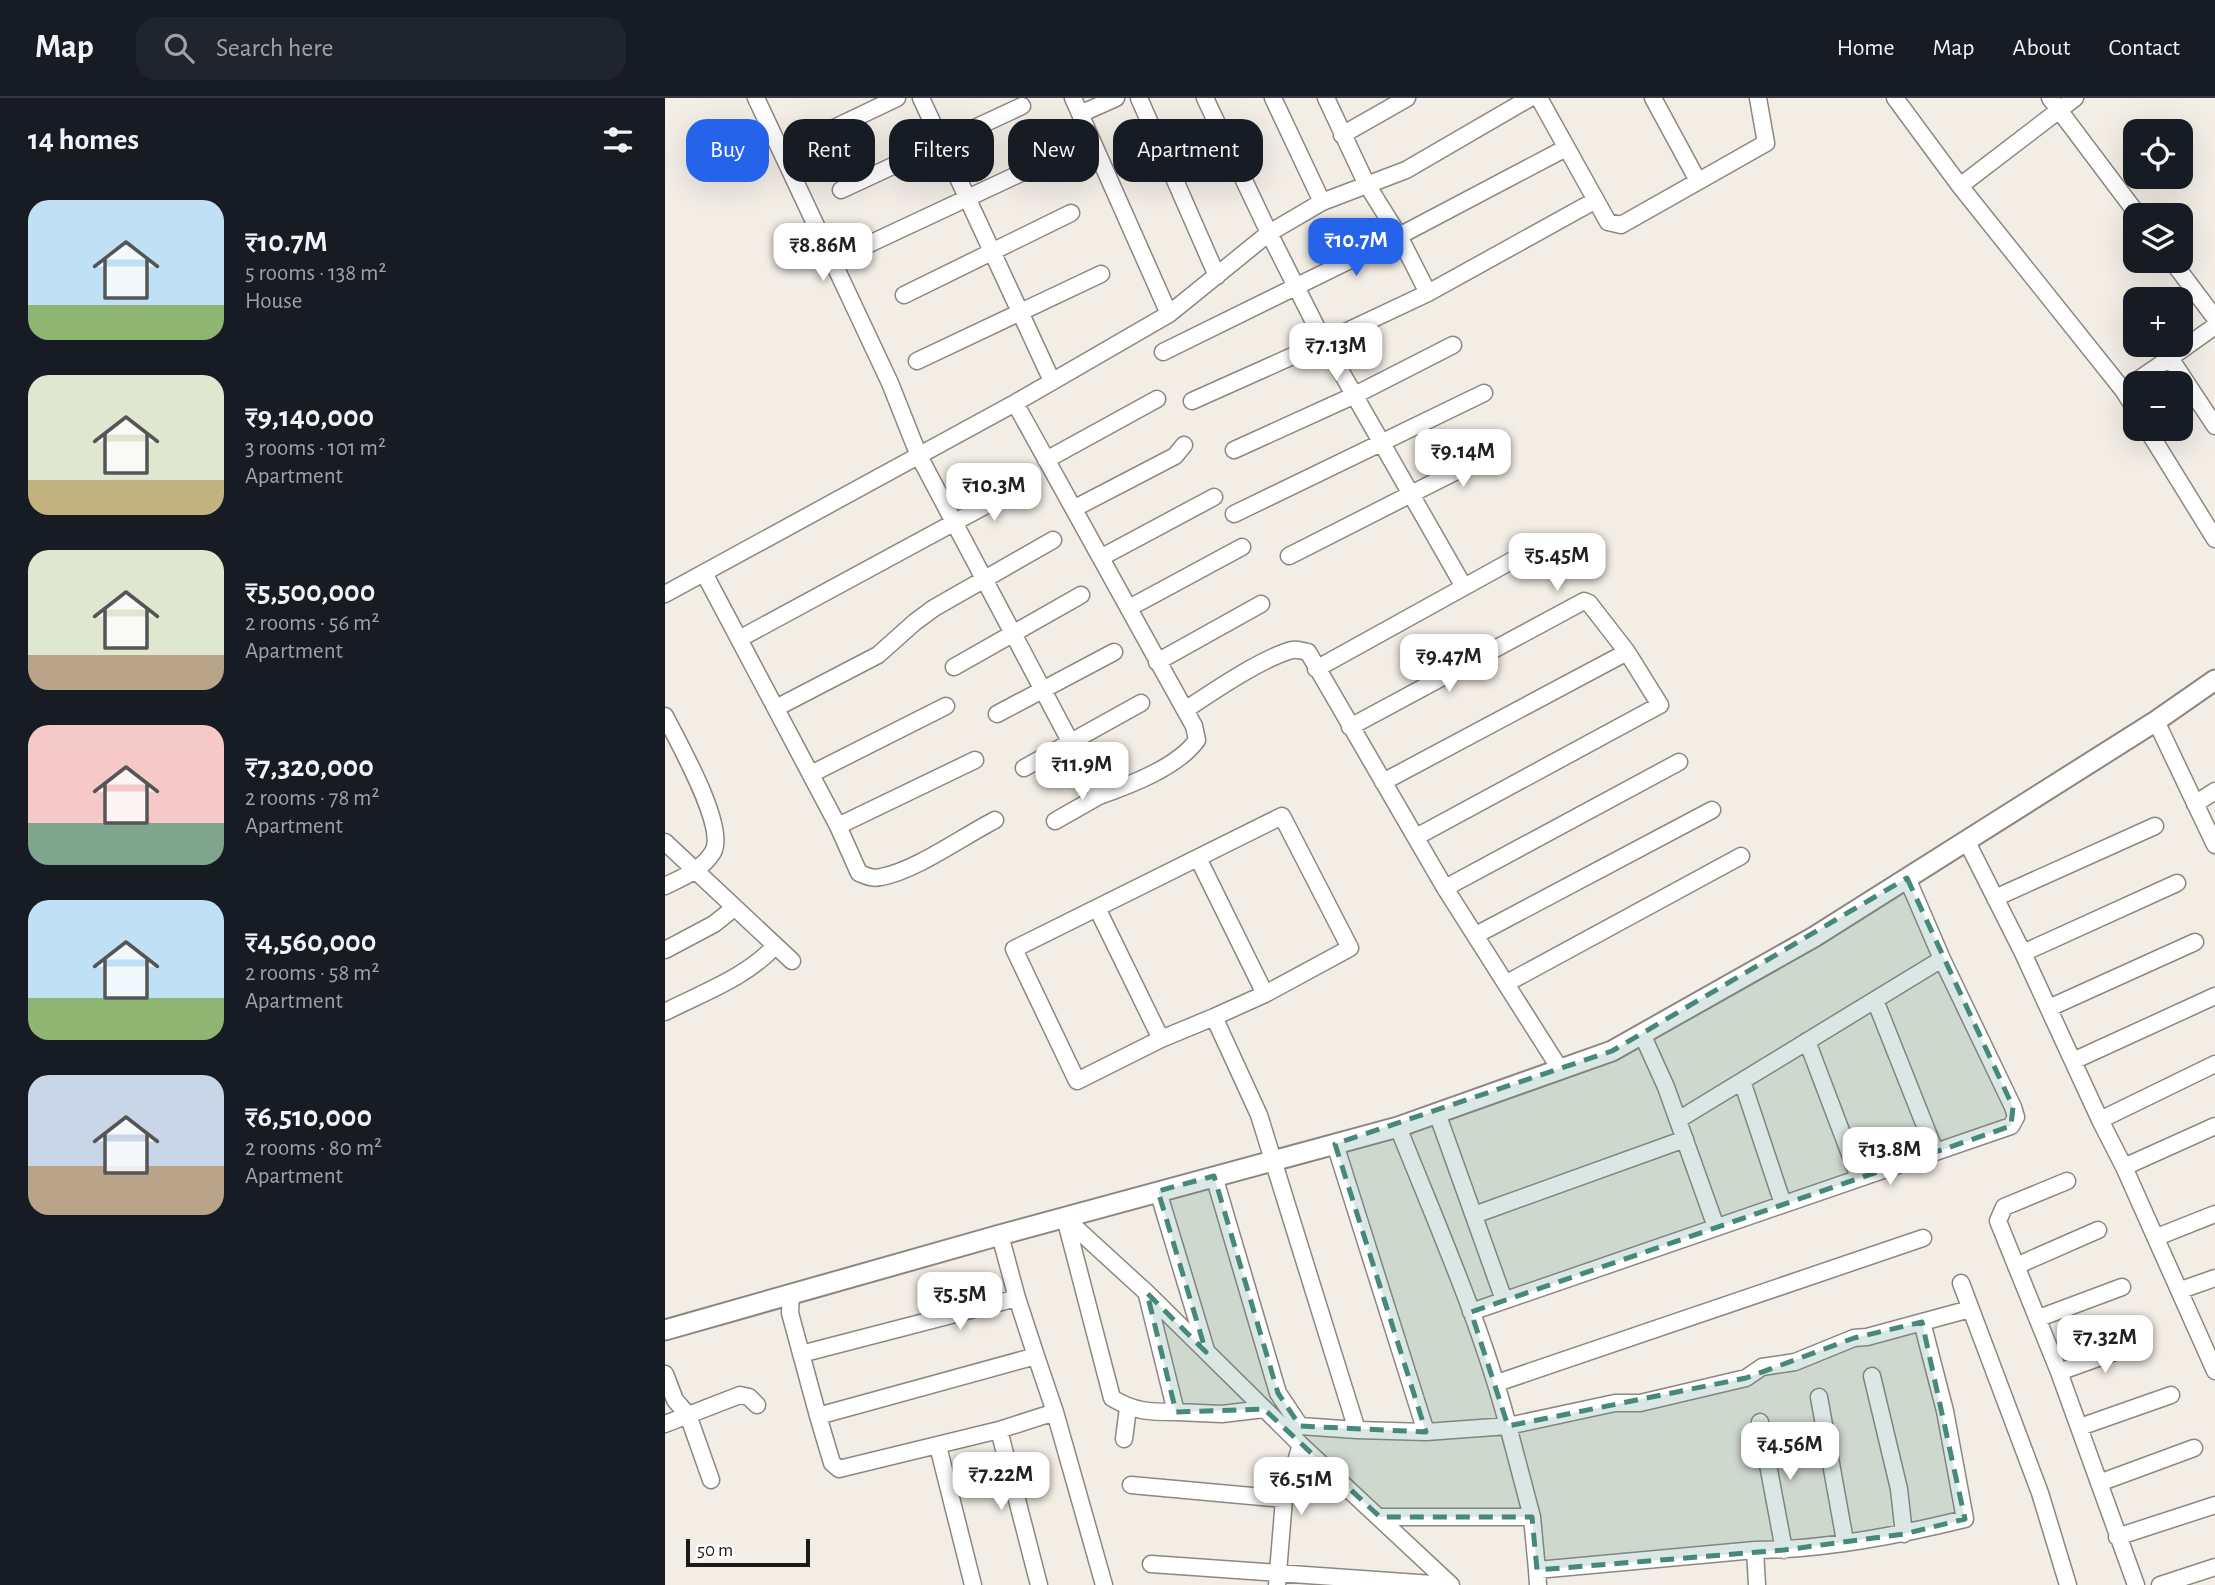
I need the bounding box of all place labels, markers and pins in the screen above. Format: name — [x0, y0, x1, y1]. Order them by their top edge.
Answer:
pin: ₹10.7M — [1299, 218, 1413, 278]
pin: ₹8.86M — [766, 223, 880, 283]
pin: ₹7.13M — [1279, 324, 1393, 383]
pin: ₹9.14M — [1406, 430, 1520, 489]
pin: ₹10.3M — [937, 464, 1051, 523]
pin: ₹5.45M — [1500, 533, 1614, 593]
pin: ₹9.47M — [1392, 634, 1506, 694]
pin: ₹11.9M — [1025, 742, 1139, 802]
pin: ₹13.8M — [1833, 1128, 1947, 1187]
pin: ₹5.5M — [911, 1272, 1009, 1332]
pin: ₹7.32M — [2048, 1316, 2162, 1375]
pin: ₹4.56M — [1733, 1422, 1847, 1482]
pin: ₹7.22M — [944, 1452, 1058, 1512]
pin: ₹6.51M — [1244, 1458, 1358, 1517]

